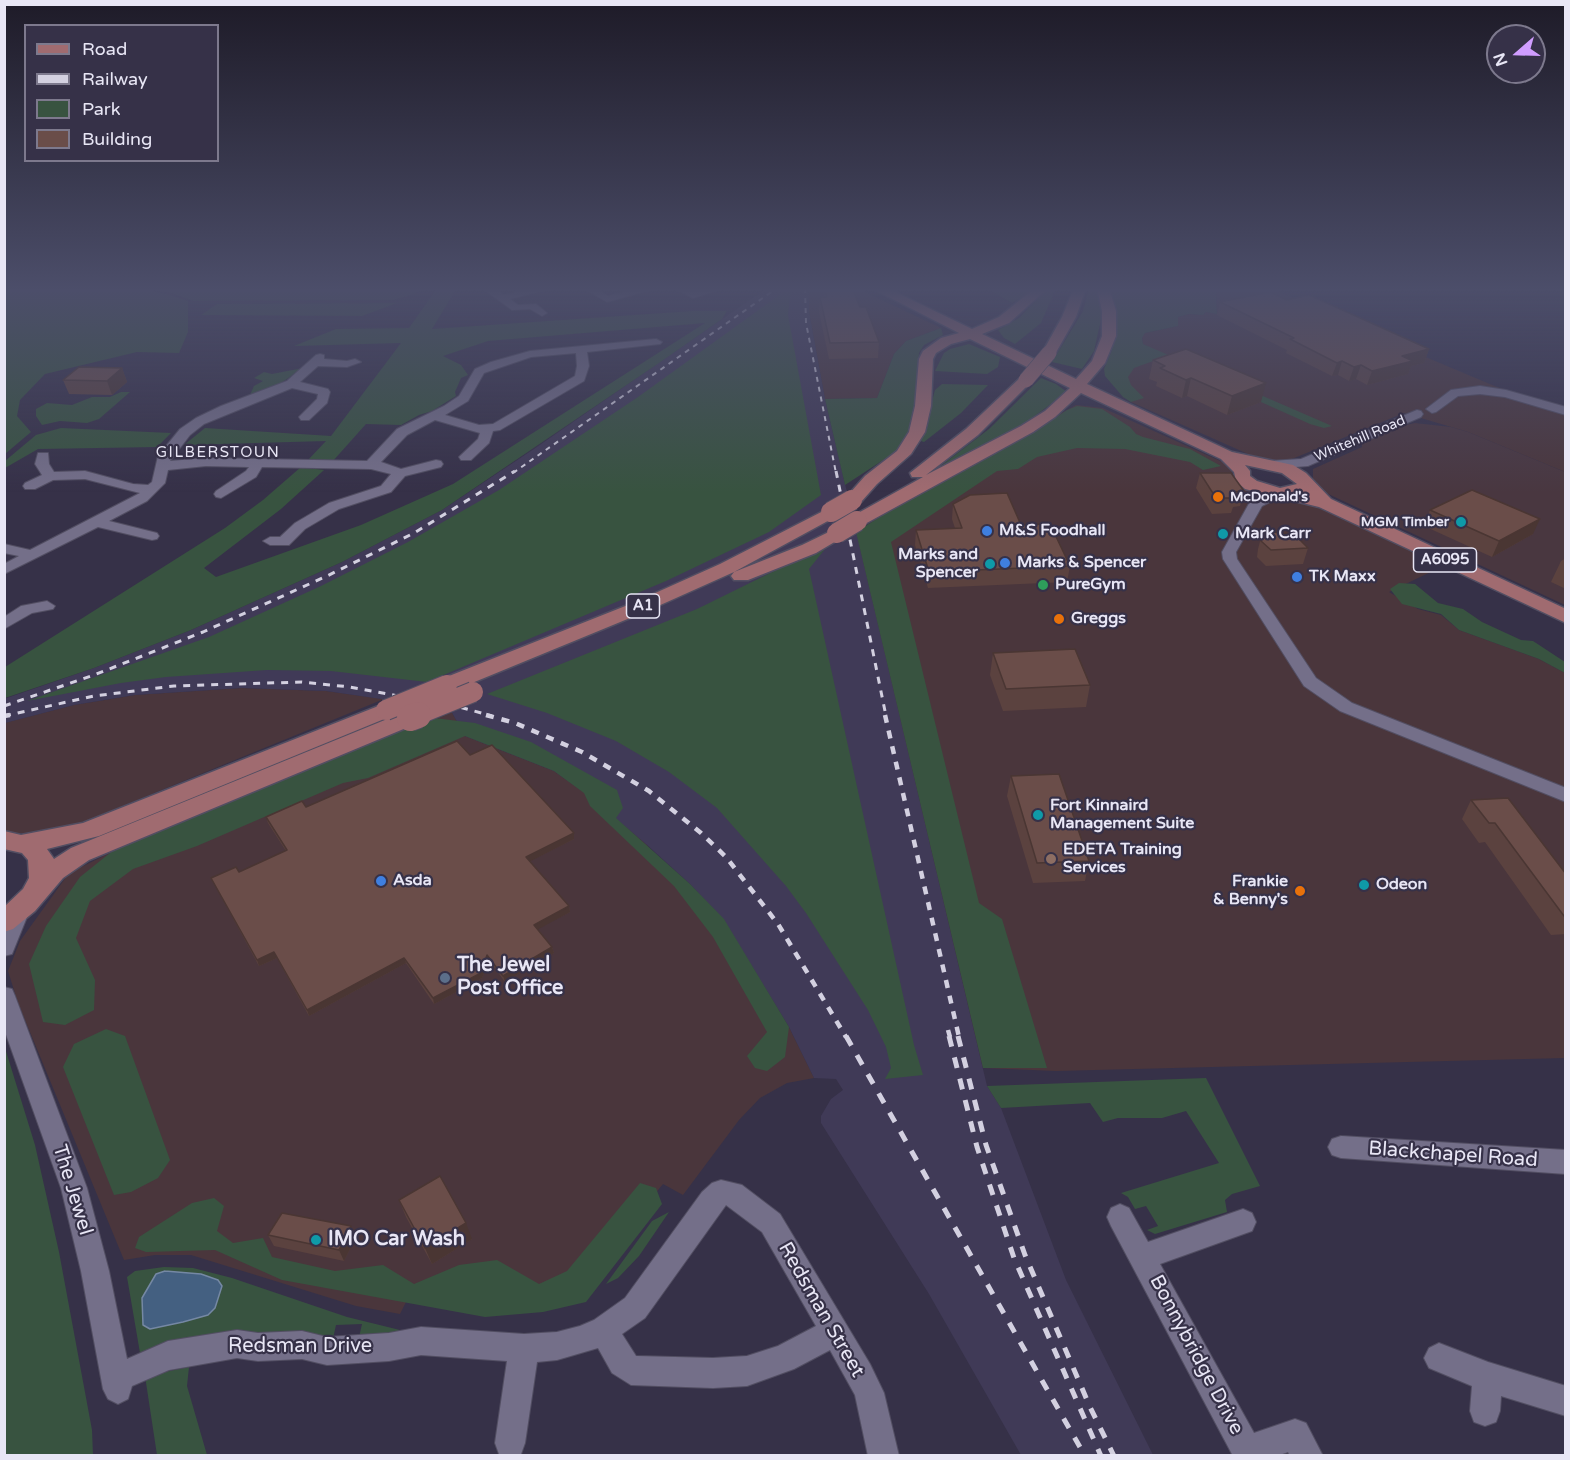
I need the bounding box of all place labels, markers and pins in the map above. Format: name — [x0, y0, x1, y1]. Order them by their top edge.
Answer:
place label: McDonald's — [1230, 489, 1308, 505]
marker: McDonald's — [1211, 490, 1225, 504]
place label: MGM Timber — [1361, 514, 1449, 530]
marker: MGM Timber — [1454, 515, 1468, 529]
place label: M&S Foodhall — [999, 521, 1106, 541]
marker: M&S Foodhall — [980, 524, 994, 538]
place label: Mark Carr — [1235, 524, 1311, 544]
marker: Mark Carr — [1216, 527, 1230, 541]
place label: Marks and Spencer — [898, 545, 978, 583]
place label: Marks & Spencer — [1017, 553, 1146, 573]
marker: Marks & Spencer — [998, 556, 1012, 570]
marker: Marks and Spencer — [983, 557, 997, 571]
place label: TK Maxx — [1309, 567, 1376, 587]
marker: TK Maxx — [1290, 570, 1304, 584]
place label: PureGym — [1055, 575, 1126, 595]
marker: PureGym — [1036, 578, 1050, 592]
place label: Greggs — [1071, 609, 1126, 629]
marker: Greggs — [1052, 612, 1066, 626]
place label: Fort Kinnaird Management Suite — [1050, 796, 1194, 834]
marker: Fort Kinnaird Management Suite — [1031, 808, 1045, 822]
place label: EDETA Training Services — [1063, 840, 1182, 878]
marker: EDETA Training Services — [1044, 852, 1058, 866]
place label: Asda — [393, 871, 432, 891]
place label: Frankie & Benny's — [1213, 872, 1288, 910]
marker: Asda — [374, 874, 388, 888]
place label: Odeon — [1376, 875, 1427, 895]
marker: Odeon — [1357, 878, 1371, 892]
marker: Frankie & Benny's — [1293, 884, 1307, 898]
place label: The Jewel Post Office — [457, 954, 563, 1001]
marker: The Jewel Post Office — [438, 971, 452, 985]
place label: IMO Car Wash — [328, 1228, 465, 1252]
marker: IMO Car Wash — [309, 1233, 323, 1247]

